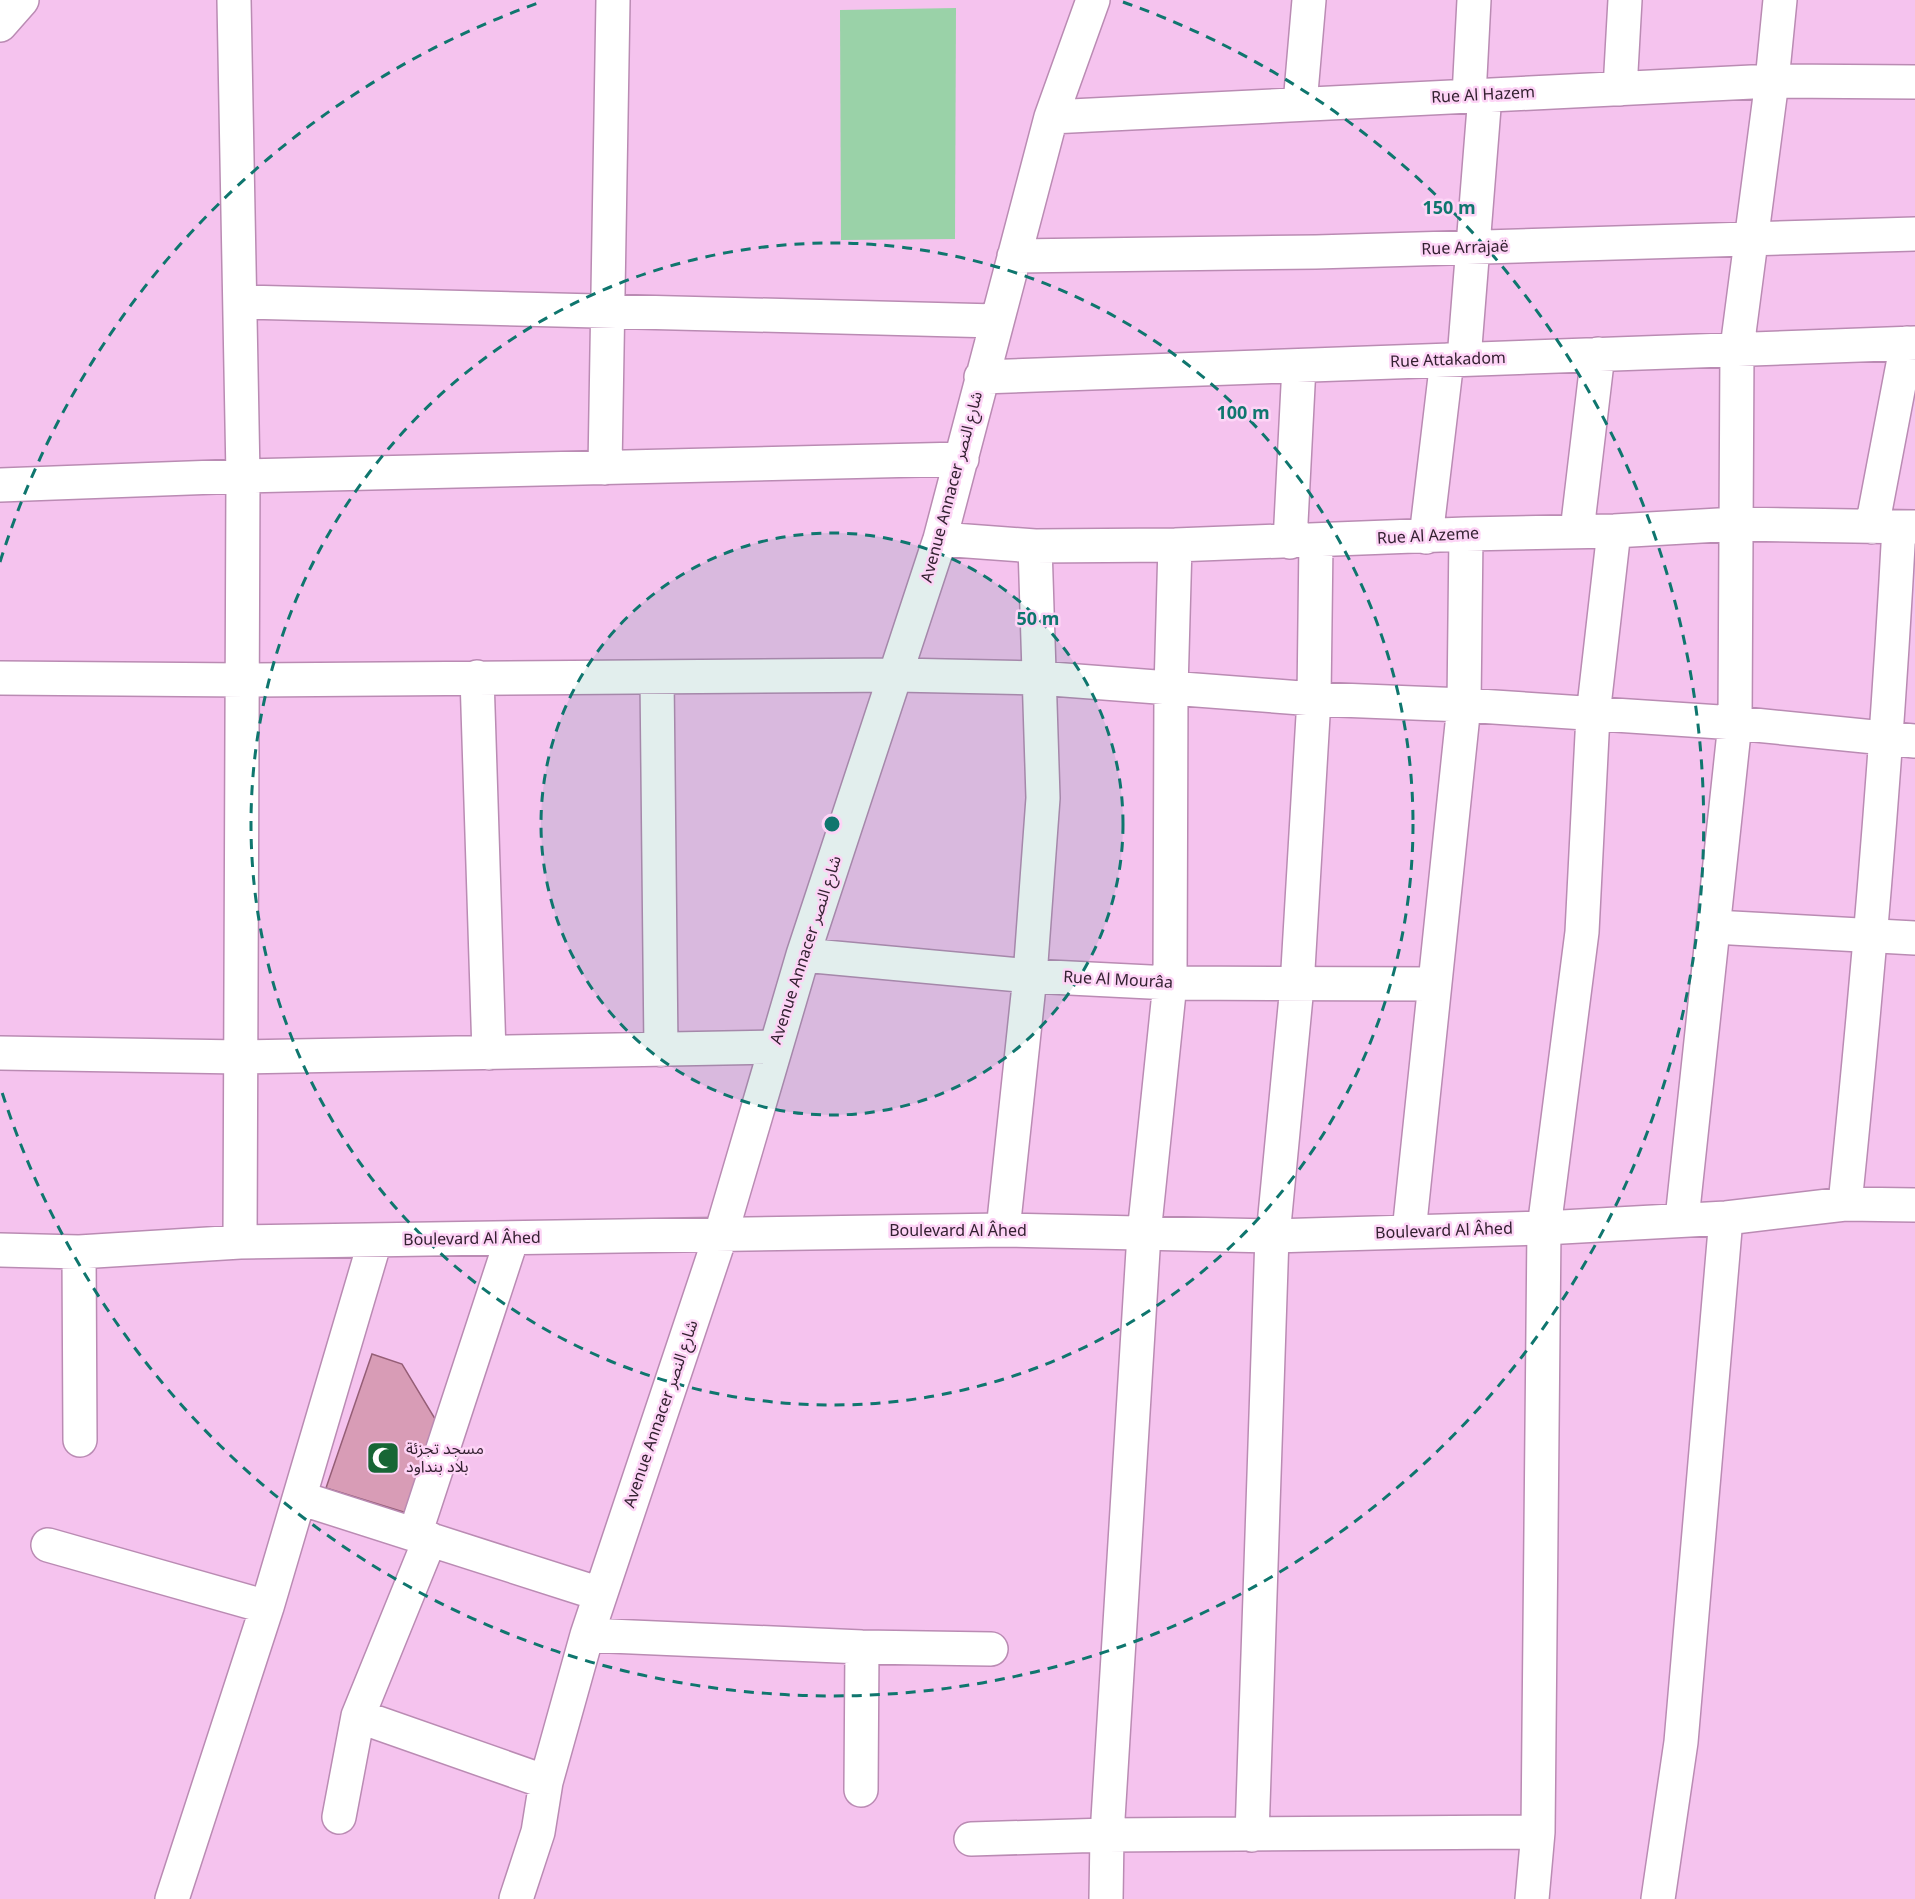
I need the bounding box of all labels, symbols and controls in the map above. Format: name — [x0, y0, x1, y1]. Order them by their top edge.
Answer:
street label: Rue Al Hazem — [1430, 75, 1536, 115]
text: 150 m — [1422, 189, 1476, 227]
street label: Rue Arrajaë — [1421, 229, 1509, 267]
street label: Rue Attakadom — [1390, 341, 1506, 379]
street label: Avenue Annacer شارع النصر — [910, 387, 994, 587]
text: 100 m — [1216, 394, 1270, 432]
street label: Rue Al Azeme — [1376, 516, 1480, 556]
text: 50 m — [1017, 600, 1059, 638]
centre of rings — [822, 814, 842, 834]
street label: Avenue Annacer شارع النصر — [759, 851, 853, 1049]
street label: Rue Al Mourâa — [1062, 960, 1174, 1000]
street label: Boulevard Al Âhed — [1375, 1212, 1513, 1250]
street label: Boulevard Al Âhed — [889, 1214, 1027, 1248]
street label: Boulevard Al Âhed — [403, 1221, 541, 1257]
street label: Avenue Annacer شارع النصر — [613, 1315, 709, 1513]
place label: مسجد تجزئة بلاد بنداود — [406, 1432, 484, 1484]
mosque icon: مسجد تجزئة بلاد بنداود — [365, 1440, 401, 1476]

